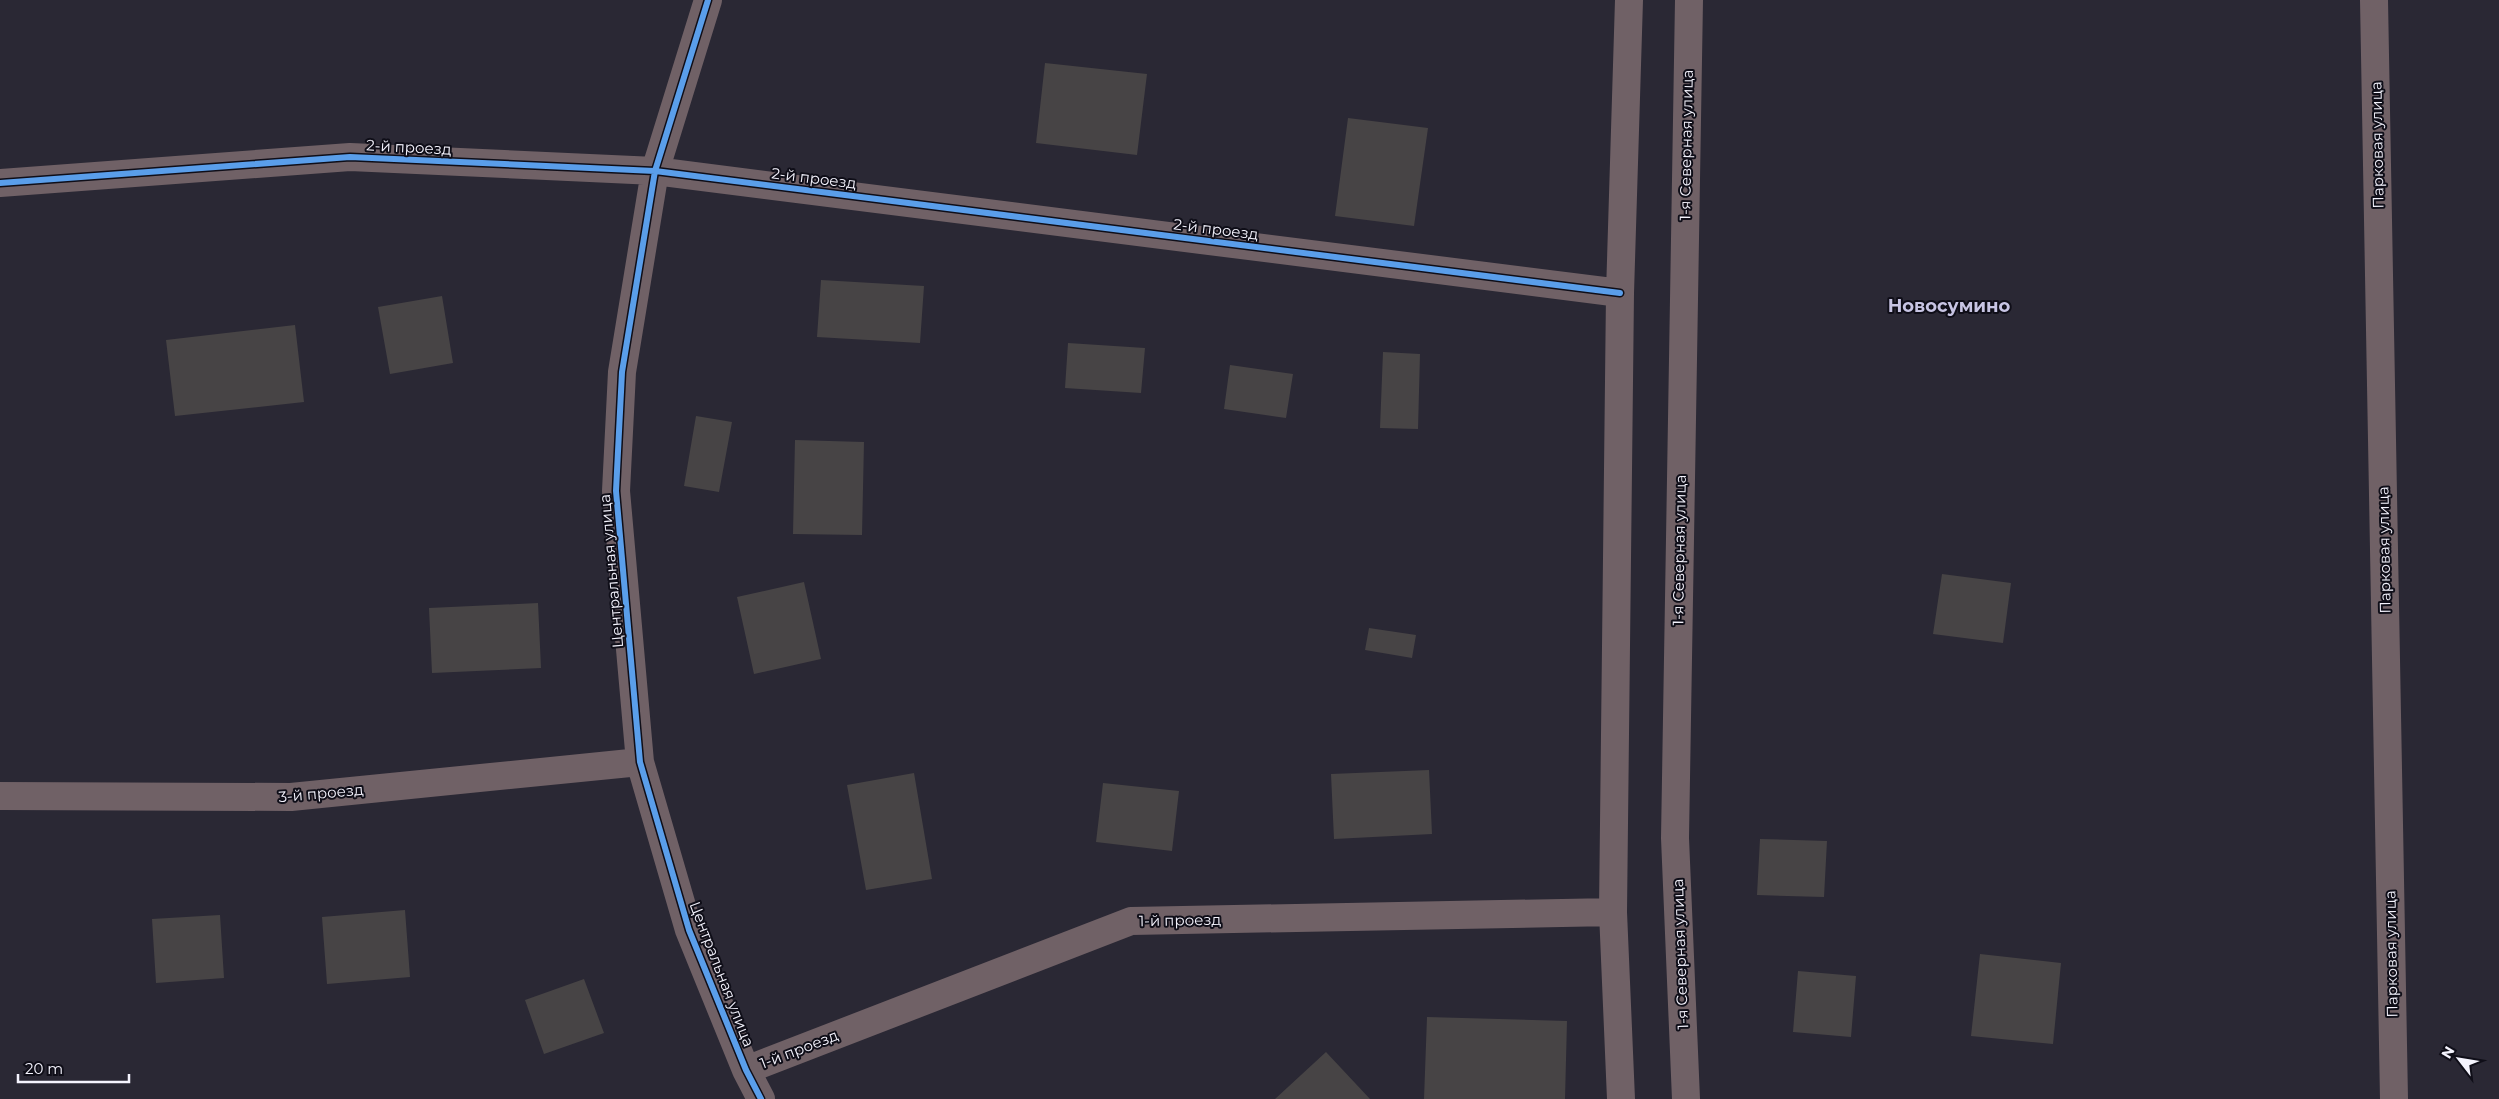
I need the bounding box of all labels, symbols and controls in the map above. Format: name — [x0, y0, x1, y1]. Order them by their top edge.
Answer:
street label: 1-я Северная улица — [1675, 69, 1697, 221]
street label: Парковая улица — [2366, 81, 2388, 209]
street label: 2-й проезд — [366, 135, 452, 159]
street label: 2-й проезд — [770, 163, 858, 193]
street label: 2-й проезд — [1172, 214, 1260, 244]
district label: Новосумино — [1888, 295, 2011, 317]
street label: 1-я Северная улица — [1668, 474, 1690, 626]
street label: Парковая улица — [2373, 486, 2395, 614]
street label: Центральная улица — [595, 493, 627, 649]
street label: 3-й проезд — [278, 780, 365, 806]
street label: 1-я Северная улица — [1668, 878, 1692, 1030]
street label: Парковая улица — [2380, 890, 2402, 1018]
street label: Центральная улица — [685, 899, 759, 1049]
street label: 1-й проезд — [1139, 910, 1222, 930]
street label: 1-й проезд — [757, 1025, 841, 1073]
north arrow — [2434, 1034, 2484, 1084]
text: N — [2437, 1043, 2458, 1062]
scale bar — [18, 1052, 129, 1084]
text: 20 m — [25, 1059, 63, 1078]

